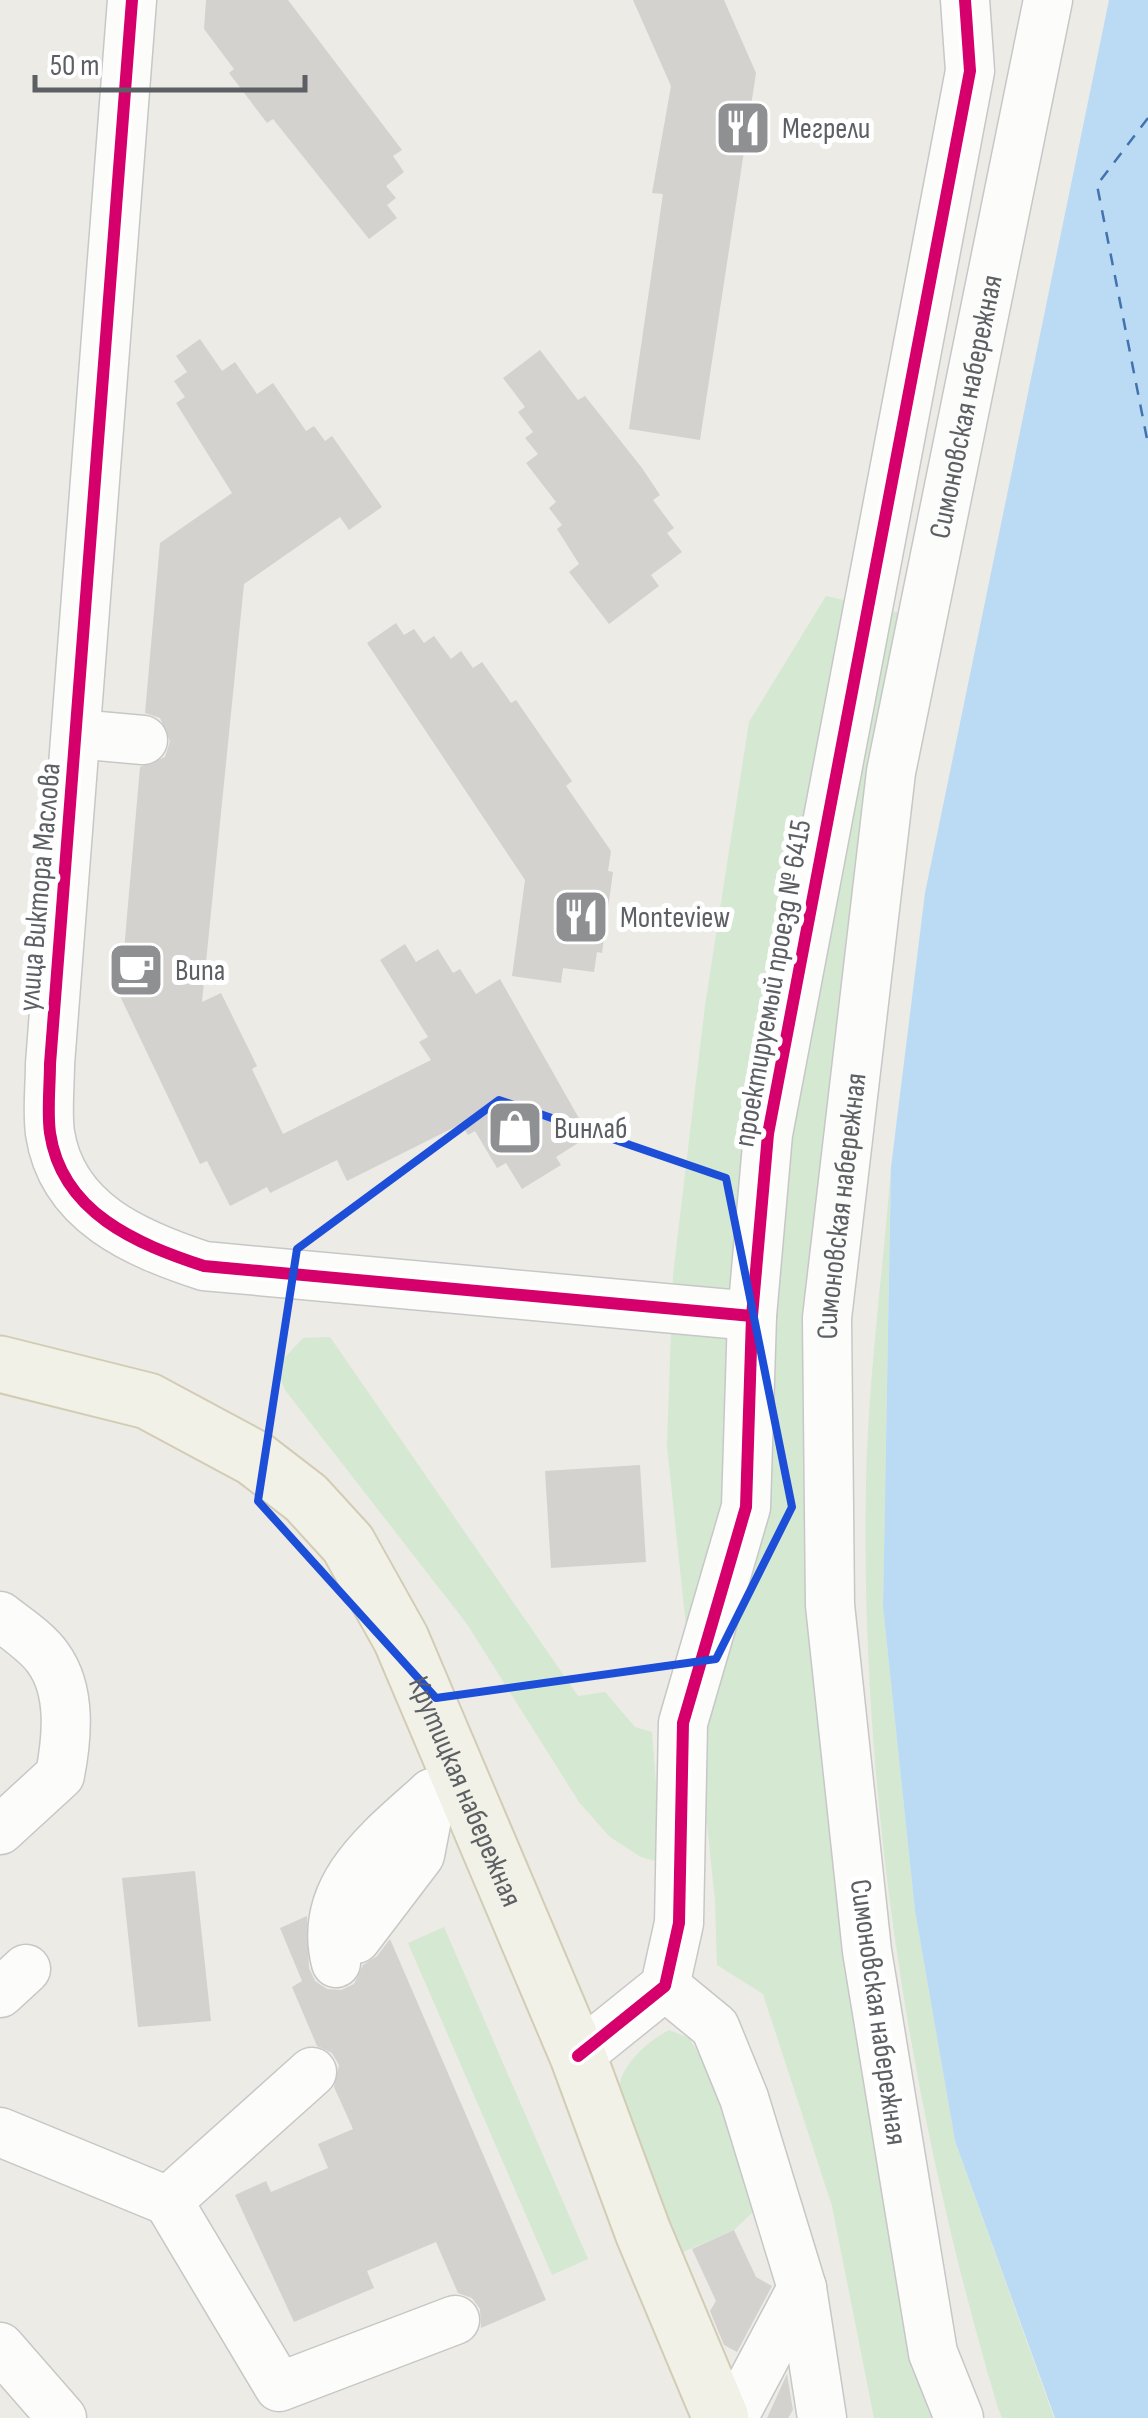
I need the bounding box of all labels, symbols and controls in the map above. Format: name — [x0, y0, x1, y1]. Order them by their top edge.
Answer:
scale bar — [35, 30, 305, 92]
text: 50 m — [50, 48, 99, 84]
restaurant icon: Мегрели — [713, 98, 773, 158]
place label: Мегрели — [782, 111, 870, 147]
street label: Симоновская набережная — [922, 272, 1011, 542]
street label: улица Виктора Маслова — [11, 761, 69, 1013]
street label: проектируемый проезд № 6415 — [726, 817, 819, 1150]
restaurant icon: Monteview — [551, 887, 611, 947]
place label: Monteview — [620, 900, 730, 936]
cafe icon: Buna — [106, 940, 166, 1000]
place label: Buna — [175, 953, 225, 989]
street label: Симоновская набережная — [810, 1071, 875, 1340]
shop icon: Винлаб — [485, 1098, 545, 1158]
place label: Винлаб — [554, 1111, 627, 1147]
street label: Крутицкая набережная — [400, 1671, 529, 1912]
street label: Симоновская набережная — [842, 1877, 914, 2147]

